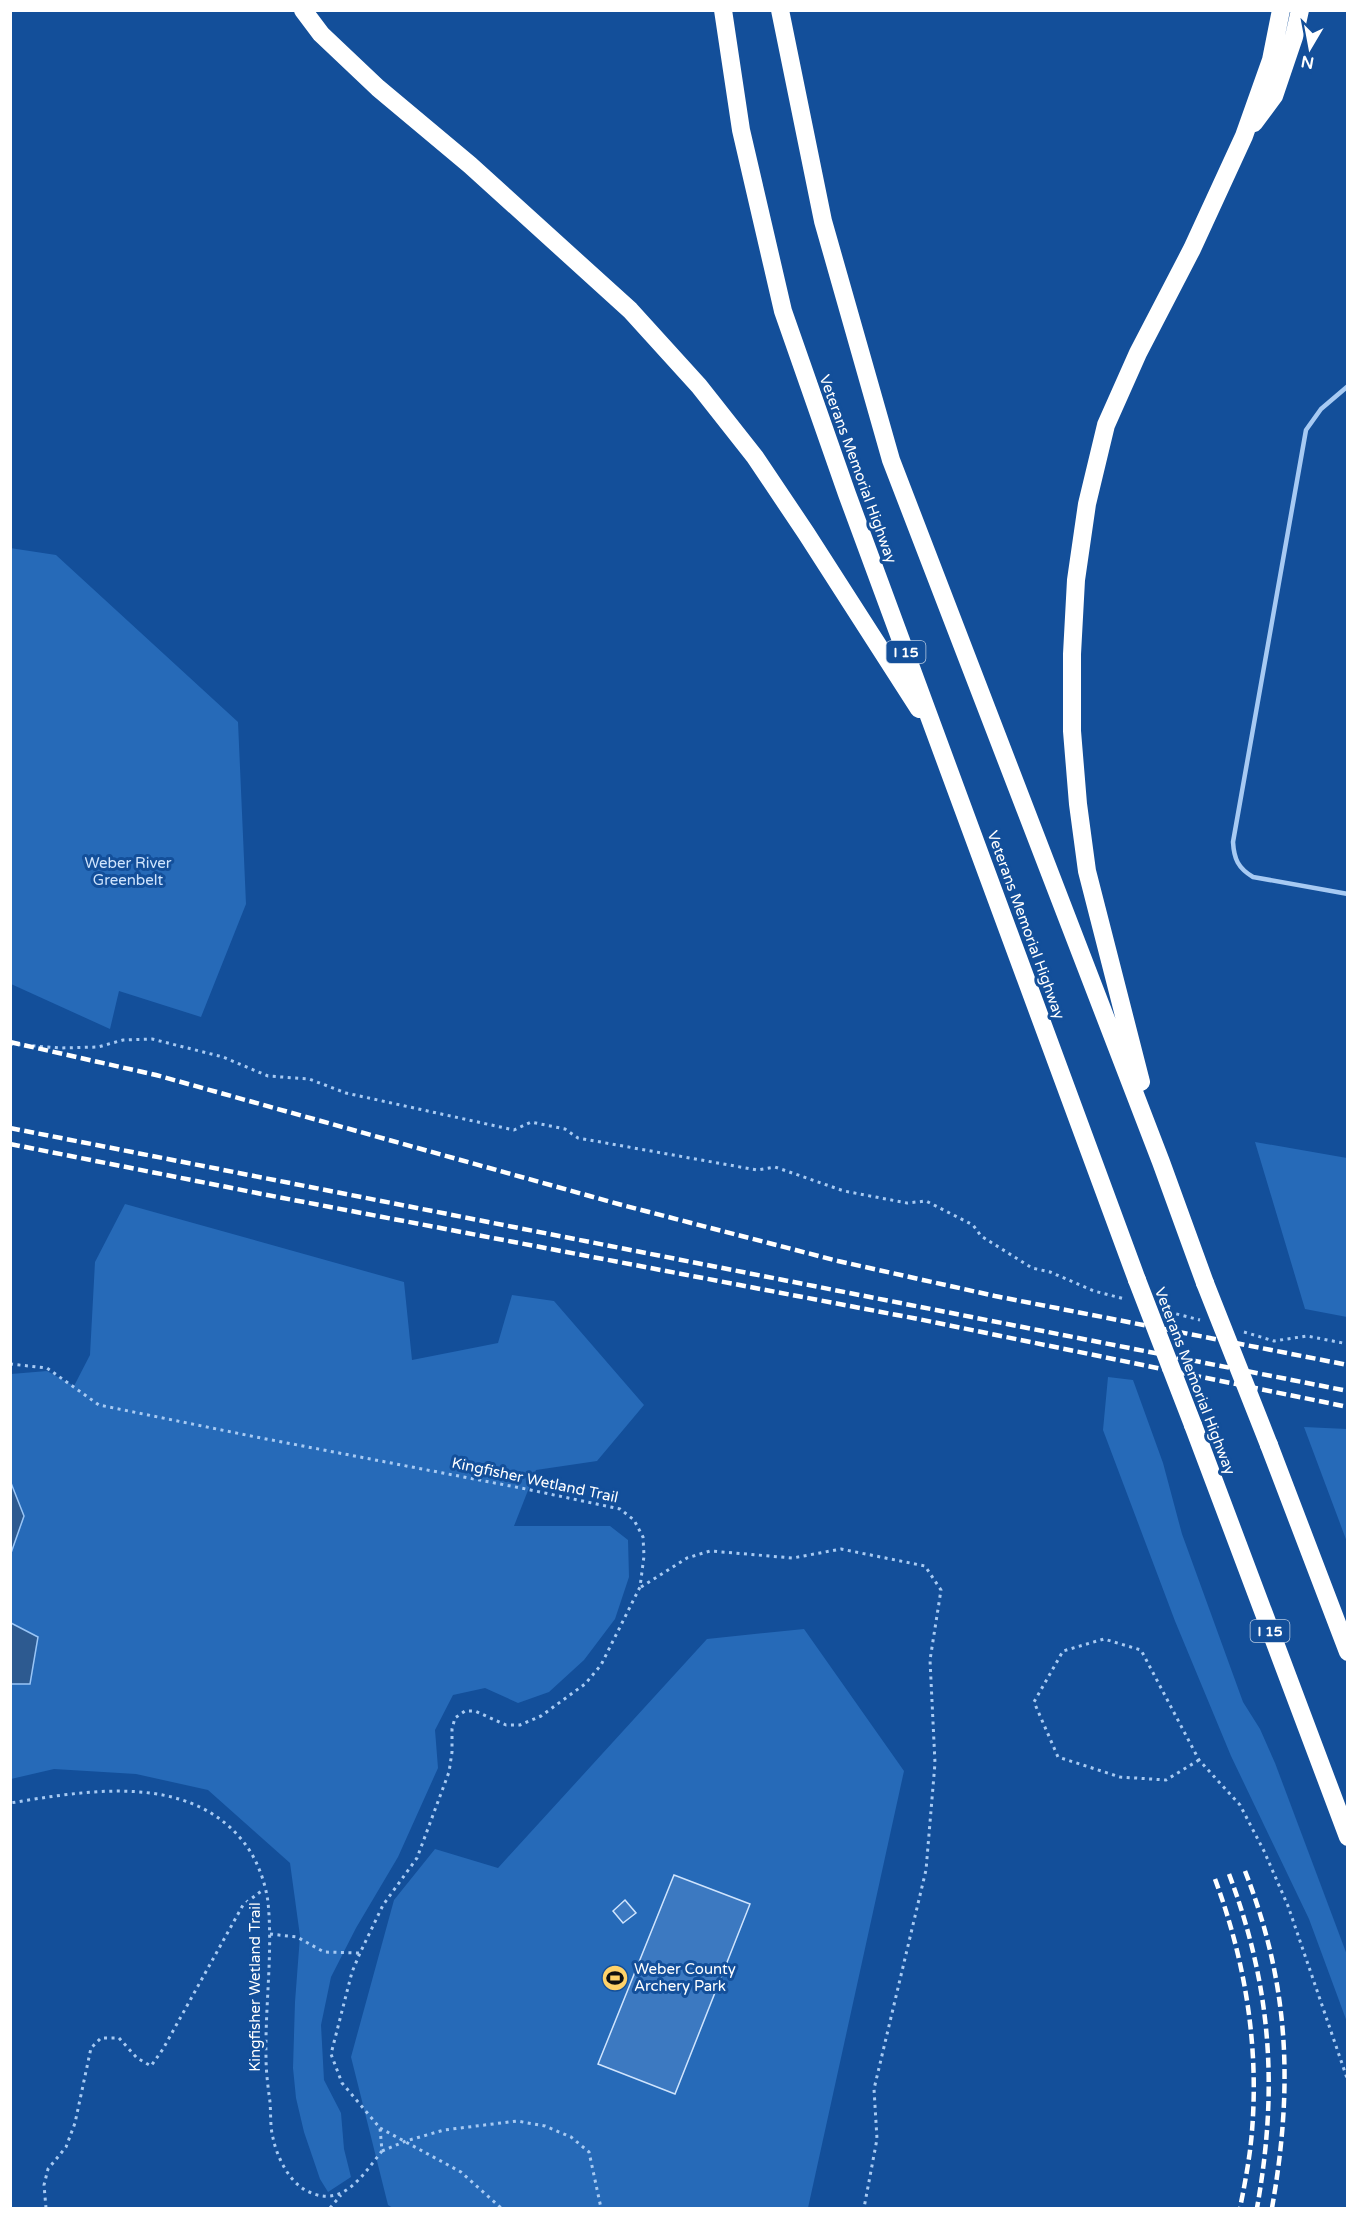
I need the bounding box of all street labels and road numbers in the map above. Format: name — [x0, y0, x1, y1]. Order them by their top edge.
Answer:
street label: Veterans Memorial Highway — [815, 372, 901, 566]
road number: I 15 — [886, 641, 926, 663]
street label: Veterans Memorial Highway — [983, 828, 1069, 1022]
street label: Veterans Memorial Highway — [1151, 1285, 1239, 1477]
street label: Kingfisher Wetland Trail — [450, 1454, 620, 1506]
road number: I 15 — [1250, 1620, 1290, 1642]
street label: Kingfisher Wetland Trail — [246, 1902, 264, 2072]

